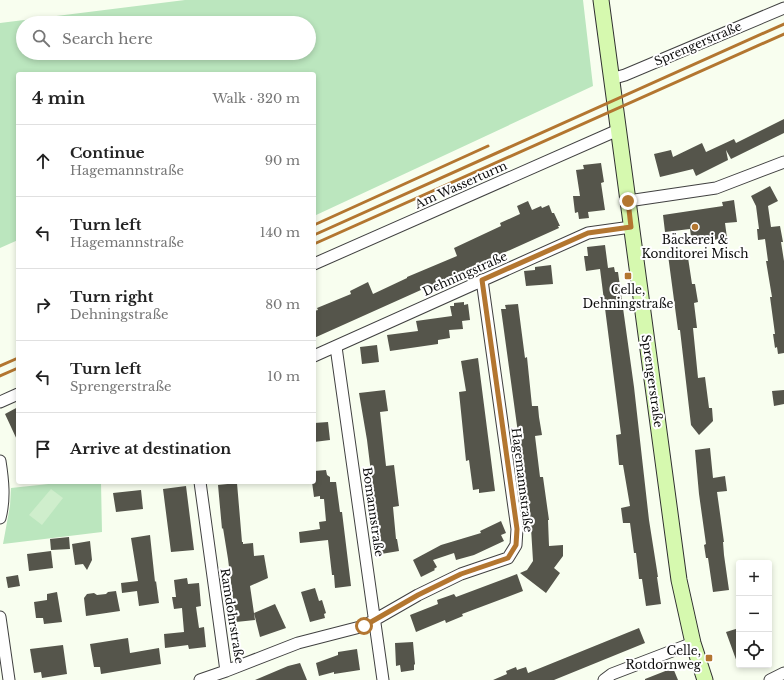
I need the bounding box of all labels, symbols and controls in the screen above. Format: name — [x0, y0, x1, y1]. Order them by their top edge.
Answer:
search box — [16, 16, 316, 60]
street label: Sprengerstraße — [652, 18, 744, 69]
icon: search — [30, 27, 52, 49]
text: Search here — [62, 29, 153, 48]
text: 4 min — [32, 88, 85, 109]
text: Walk · 320 m — [212, 90, 300, 107]
text: Continue — [70, 143, 145, 162]
icon: ahead — [32, 150, 54, 172]
text: 90 m — [265, 152, 300, 169]
street label: Am Wasserturm — [411, 157, 509, 212]
text: Hagemannstraße — [70, 162, 184, 179]
route end — [619, 192, 637, 210]
text: Turn left — [70, 215, 141, 234]
icon: left — [32, 222, 54, 244]
marker: Bäckerei & Konditorei Misch — [690, 222, 700, 232]
text: 140 m — [260, 224, 300, 241]
place label: Bäckerei & Konditorei Misch — [641, 232, 749, 261]
text: Hagemannstraße — [70, 234, 184, 251]
street label: Dehningstraße — [420, 248, 510, 299]
marker: Celle, Dehningstraße — [623, 271, 633, 281]
place label: Celle, Dehningstraße — [583, 282, 674, 311]
text: Turn right — [70, 287, 153, 306]
icon: right — [32, 294, 54, 316]
text: 80 m — [265, 296, 300, 313]
text: Dehningstraße — [70, 306, 169, 323]
street label: Sprengerstraße — [639, 333, 666, 428]
text: Turn left — [70, 359, 141, 378]
icon: left — [32, 366, 54, 388]
text: 10 m — [267, 368, 300, 385]
text: Sprengerstraße — [70, 378, 172, 395]
street label: Hagemannstraße — [509, 427, 536, 533]
icon: arrive — [32, 438, 54, 460]
text: Arrive at destination — [70, 439, 231, 458]
street label: Bomannstraße — [360, 466, 387, 558]
map controls — [736, 560, 772, 668]
button: + — [736, 560, 772, 596]
street label: Ramdohrstraße — [218, 567, 247, 665]
button: − — [736, 596, 772, 632]
route start — [355, 617, 373, 635]
button: locate — [736, 632, 772, 668]
place label: Celle, Rotdornweg — [625, 643, 702, 672]
marker: Celle, Rotdornweg — [704, 653, 714, 663]

